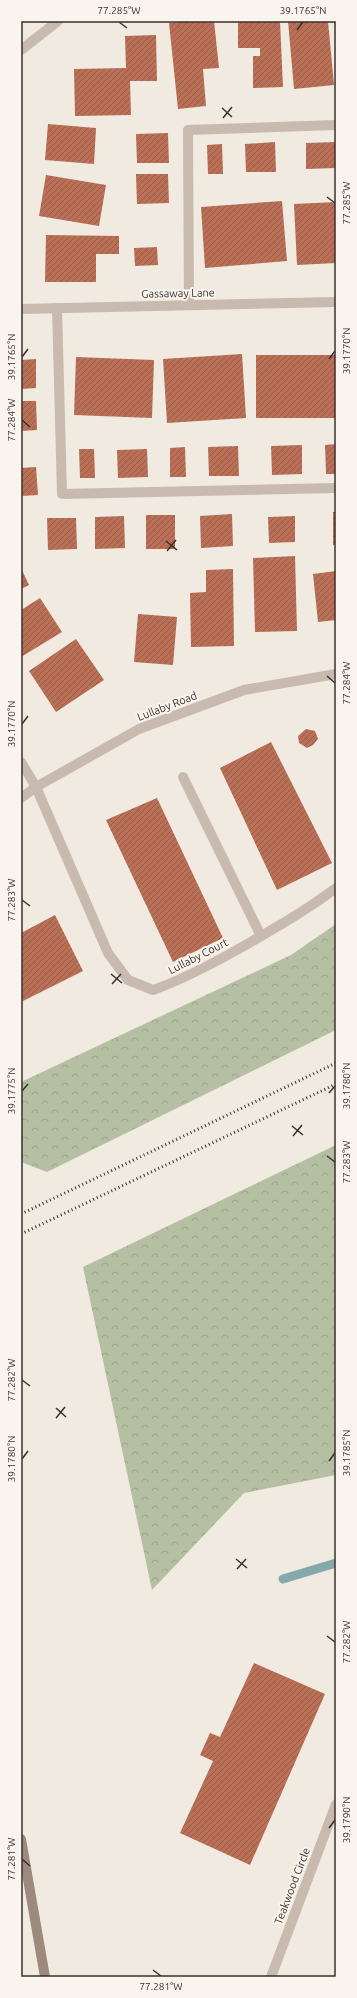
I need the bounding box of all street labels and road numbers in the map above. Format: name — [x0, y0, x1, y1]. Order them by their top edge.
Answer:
street label: Gassaway Lane — [141, 286, 215, 300]
street label: Lullaby Road — [135, 689, 199, 723]
street label: Lullaby Court — [166, 935, 231, 976]
street label: Teakwood Circle — [272, 1846, 312, 1926]

